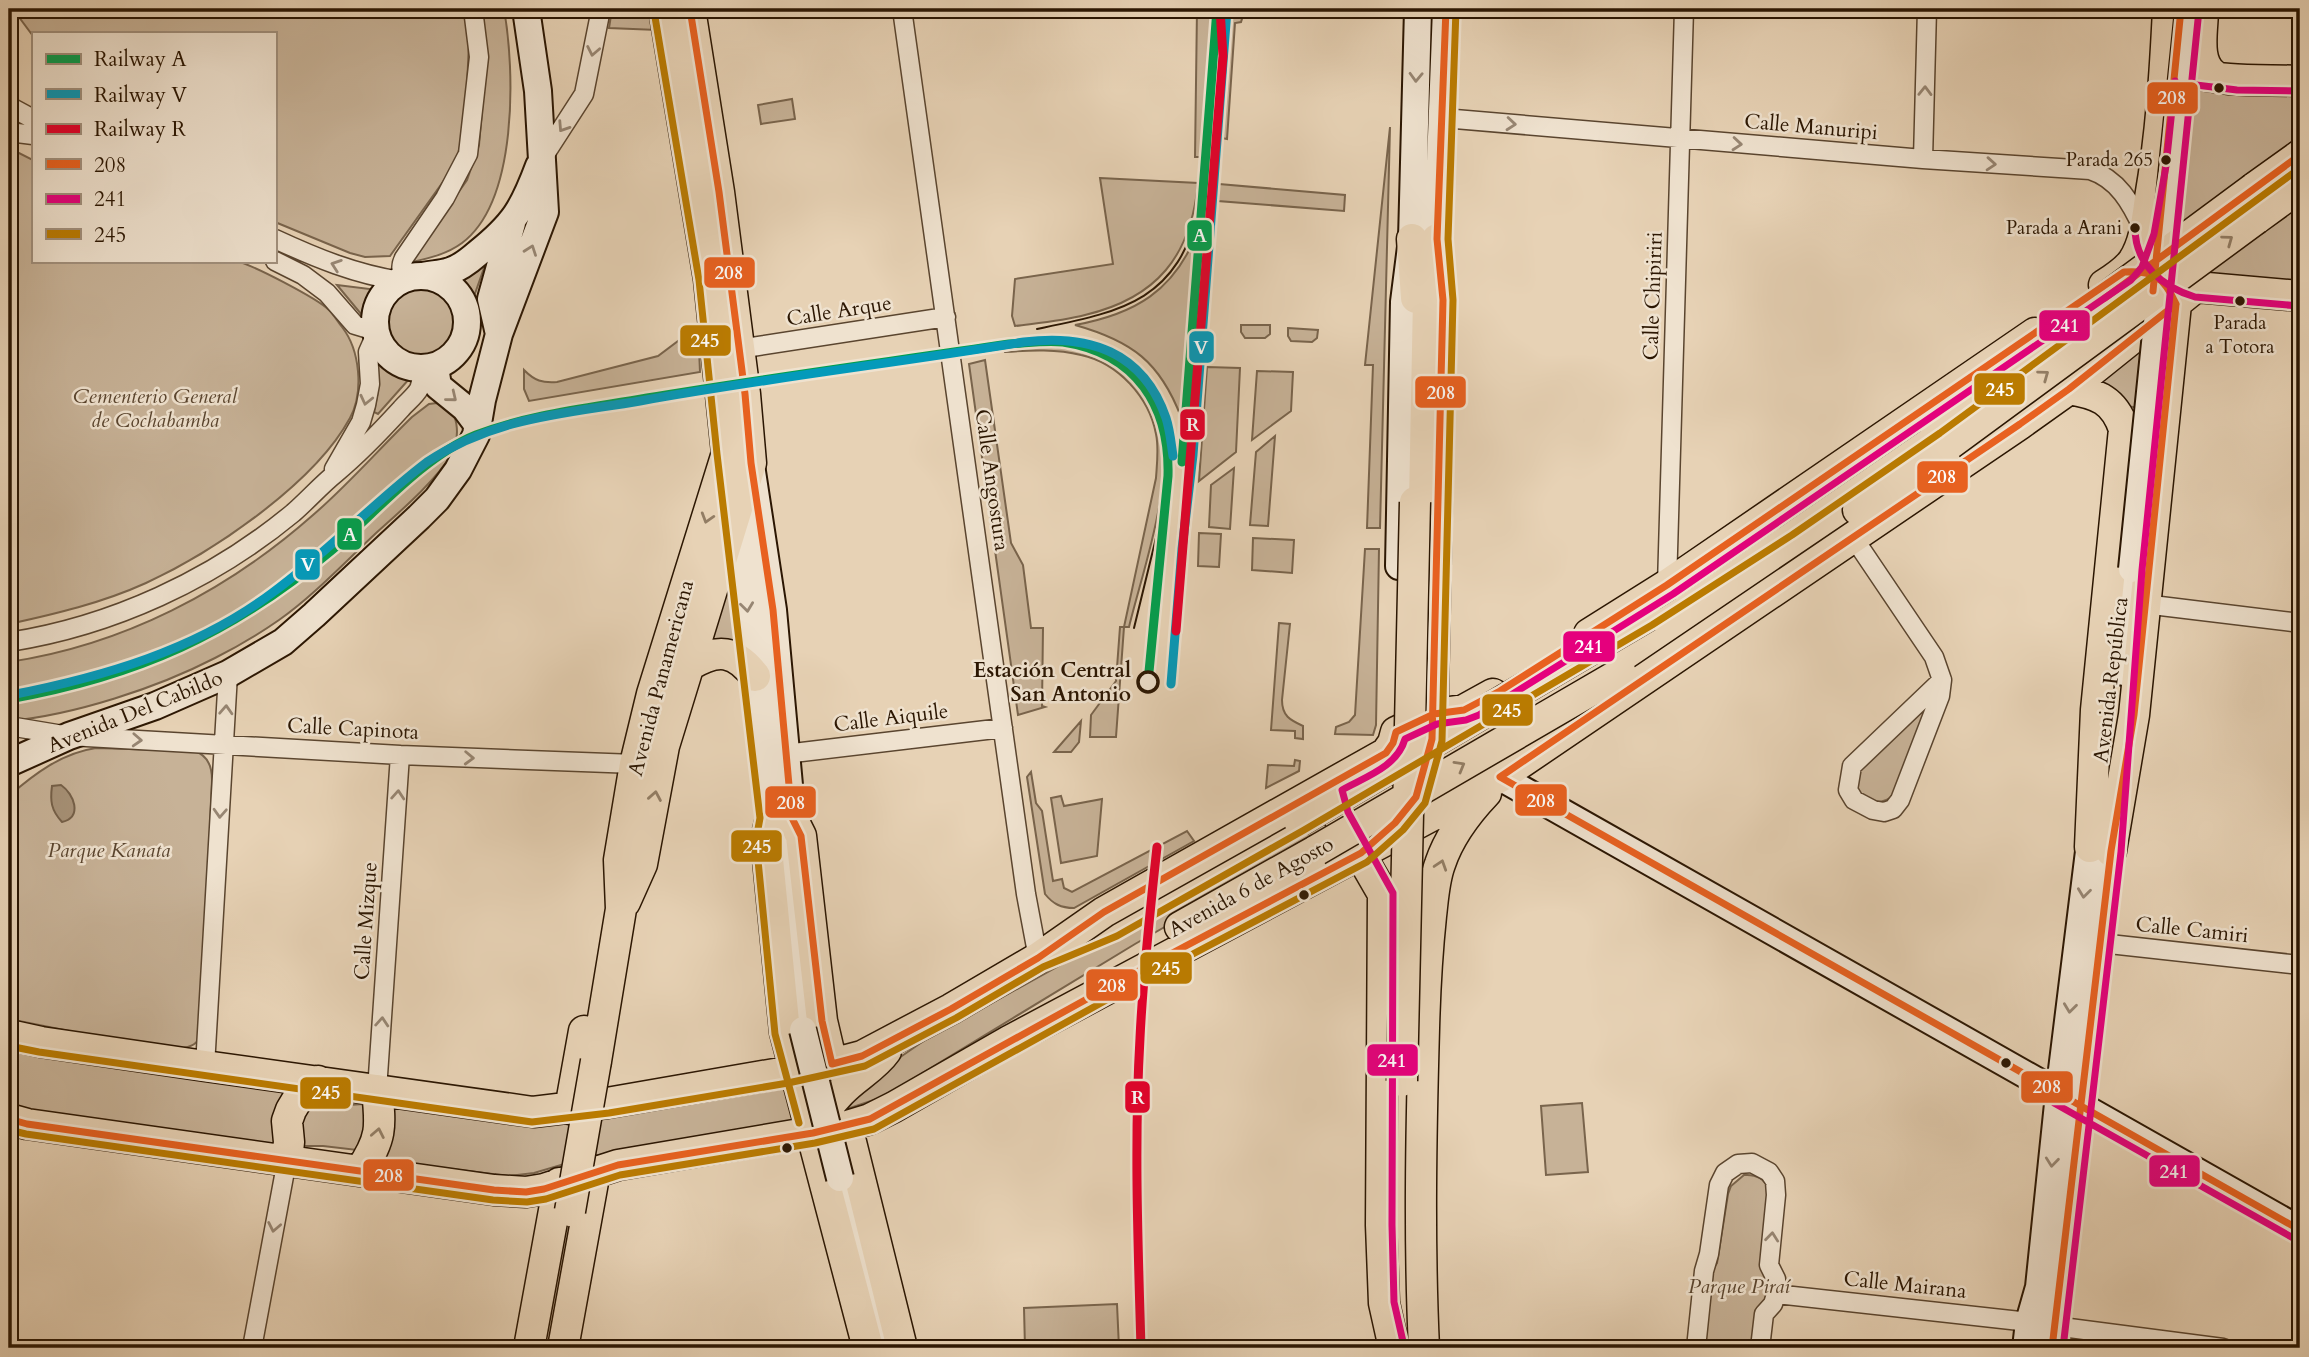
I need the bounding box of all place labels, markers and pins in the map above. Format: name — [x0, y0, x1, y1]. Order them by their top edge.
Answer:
unlabelled marker — [2212, 81, 2226, 95]
place label: Parada 265 — [2066, 147, 2153, 173]
marker: Parada 265 — [2159, 153, 2173, 167]
place label: Parada a Arani — [2006, 215, 2122, 241]
marker: Parada a Arani — [2128, 221, 2142, 235]
marker: Parada a Totora — [2233, 294, 2247, 308]
place label: Parada a Totora — [2206, 310, 2274, 360]
place label: Estación Central San Antonio — [973, 656, 1131, 709]
marker: Estación Central San Antonio — [1137, 671, 1159, 693]
unlabelled marker — [1297, 888, 1311, 902]
unlabelled marker — [1999, 1056, 2013, 1070]
unlabelled marker — [780, 1141, 794, 1155]

